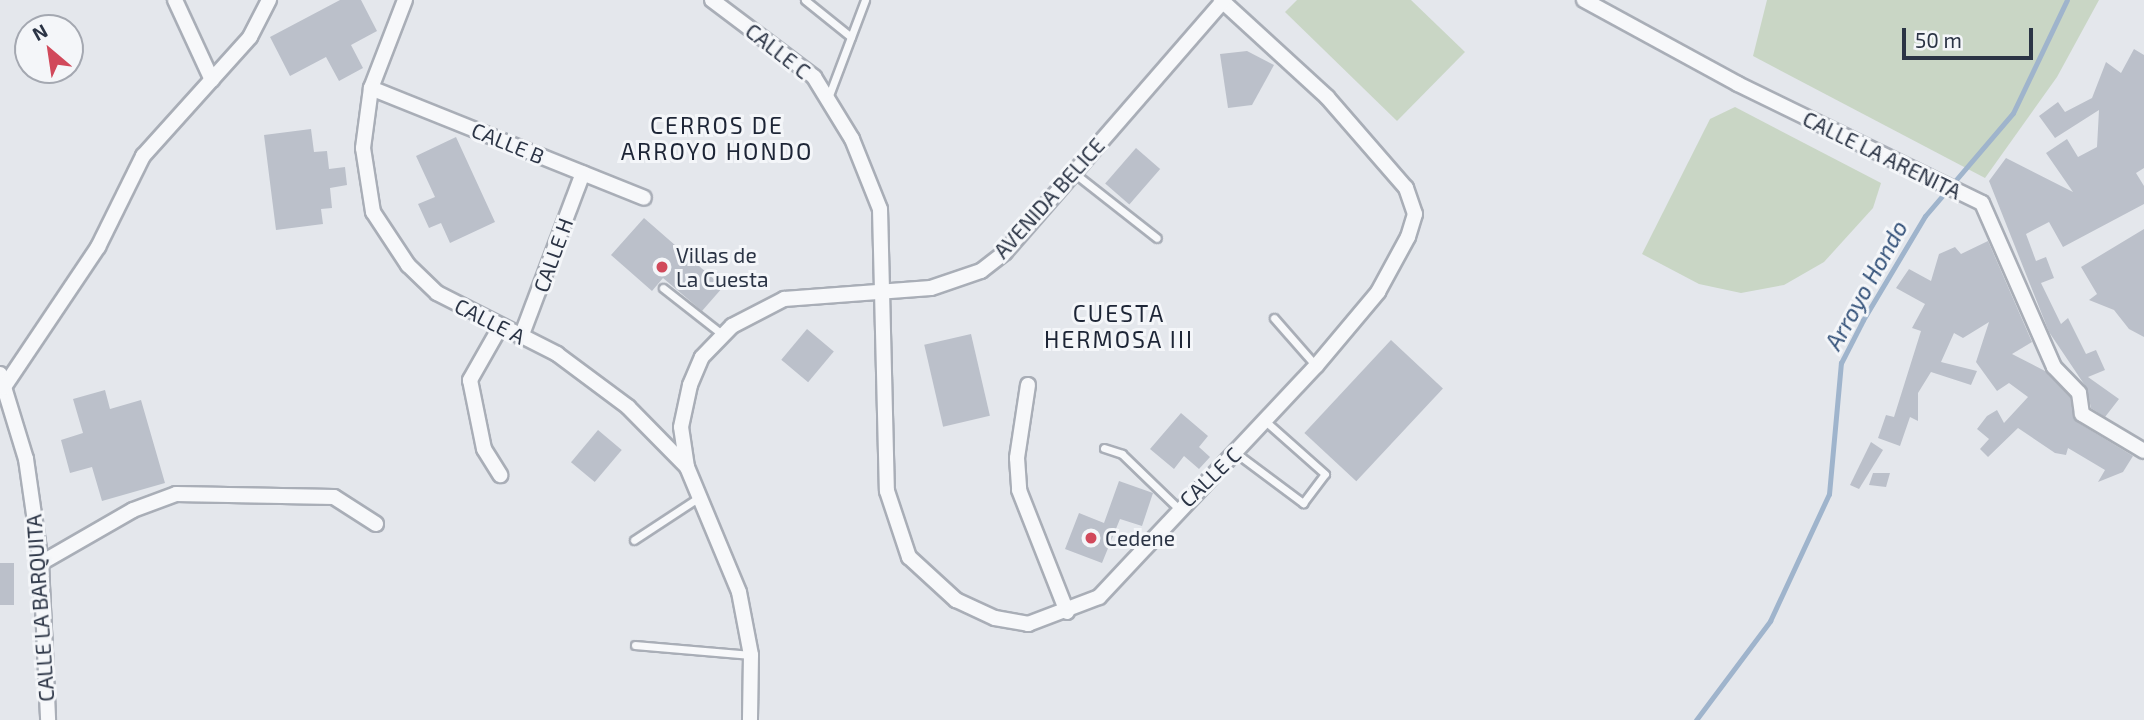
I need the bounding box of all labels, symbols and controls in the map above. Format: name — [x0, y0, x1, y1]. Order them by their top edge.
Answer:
north arrow — [14, 14, 84, 84]
scale bar — [1906, 14, 2037, 58]
street label: CALLE C — [741, 18, 815, 84]
text: N — [28, 19, 51, 45]
text: 50 m — [1915, 27, 1962, 52]
street label: CALLE LA ARENITA — [1798, 106, 1966, 204]
district label: CERROS DE ARROYO HONDO — [622, 111, 812, 165]
street label: CALLE B — [468, 117, 548, 169]
street label: AVENIDA BELICE — [988, 132, 1110, 264]
street label: CALLE H — [528, 214, 578, 296]
water label: Arroyo Hondo — [1819, 216, 1913, 354]
place label: Villas de La Cuesta — [676, 242, 768, 292]
marker: Villas de La Cuesta — [654, 259, 670, 275]
street label: CALLE A — [450, 292, 530, 350]
district label: CUESTA HERMOSA III — [1045, 299, 1193, 353]
street label: CALLE C — [1174, 442, 1246, 512]
street label: CALLE LA BARQUITA — [21, 513, 59, 703]
place label: Cedene — [1105, 525, 1175, 551]
marker: Cedene — [1083, 530, 1099, 546]

